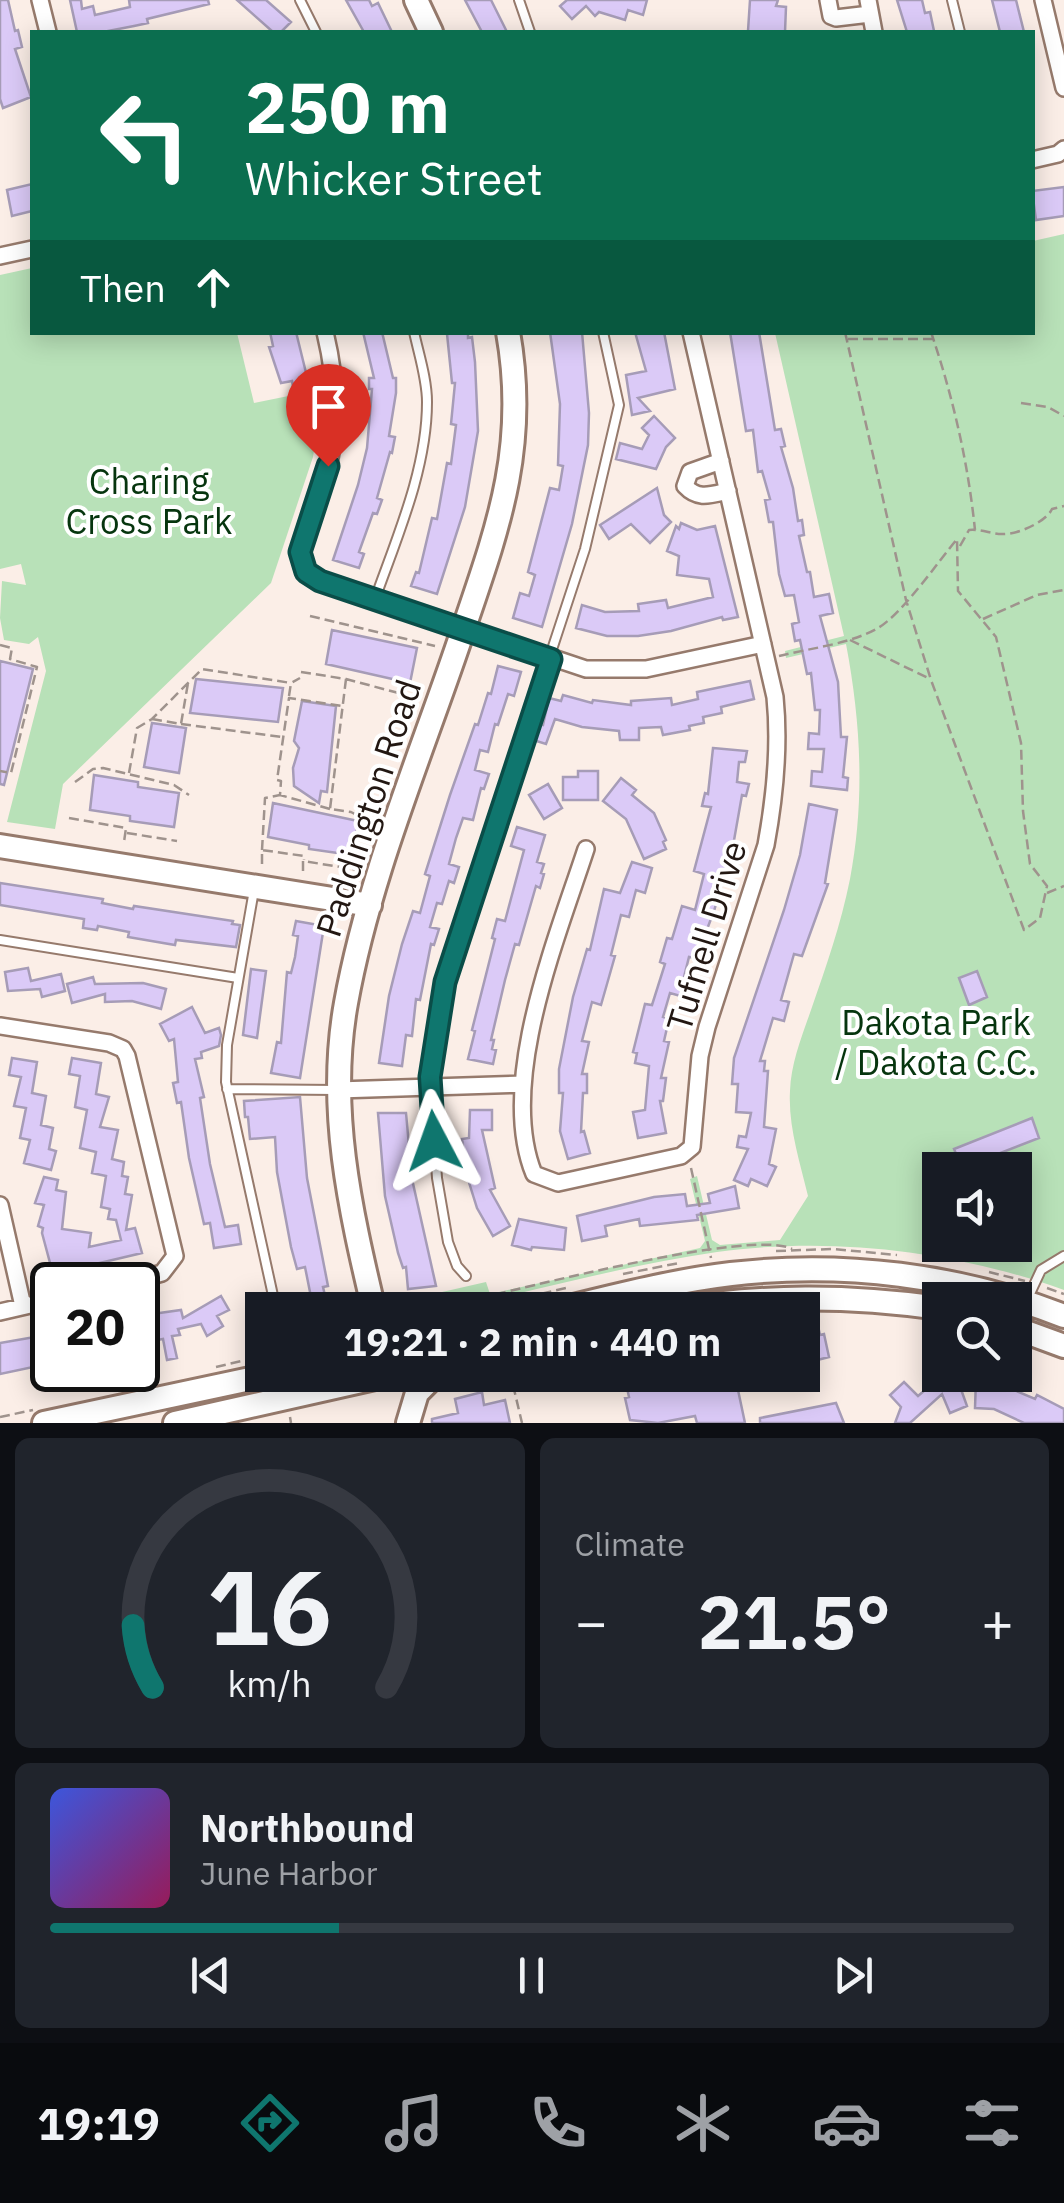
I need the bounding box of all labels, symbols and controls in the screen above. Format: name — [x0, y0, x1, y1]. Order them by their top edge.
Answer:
text: 250 m — [245, 61, 450, 152]
icon: left — [80, 70, 210, 200]
text: Whicker Street — [245, 149, 543, 207]
icon: ahead — [186, 260, 241, 315]
text: Then — [80, 263, 166, 312]
pin — [286, 364, 371, 467]
icon: arrive — [301, 379, 356, 434]
park label: Charing Cross Park — [66, 458, 233, 544]
street label: Paddington Road — [305, 674, 431, 942]
street label: Tufnell Drive — [655, 835, 757, 1037]
park label: Dakota Park / Dakota C.C. — [835, 999, 1037, 1085]
position arrow — [382, 1089, 486, 1193]
map controls — [922, 1152, 1032, 1392]
button: sound — [922, 1152, 1032, 1262]
speed limit sign: 20 — [30, 1262, 160, 1392]
button: search — [922, 1282, 1032, 1392]
text: 19:21 · 2 min · 440 m — [344, 1317, 721, 1366]
text: Climate — [575, 1523, 685, 1565]
text: 16 — [207, 1538, 332, 1674]
text: 21.5° — [697, 1572, 891, 1670]
text: − — [575, 1586, 608, 1657]
text: + — [981, 1586, 1014, 1657]
text: km/h — [228, 1660, 312, 1707]
text: Northbound — [200, 1803, 415, 1852]
text: June Harbor — [200, 1852, 377, 1894]
icon: previous — [183, 1948, 238, 2003]
icon: pause — [504, 1948, 559, 2003]
icon: next — [826, 1948, 881, 2003]
icon: directions — [235, 2088, 305, 2158]
icon: music — [379, 2088, 449, 2158]
icon: phone — [523, 2088, 593, 2158]
icon: climate — [668, 2088, 738, 2158]
icon: car — [812, 2088, 882, 2158]
icon: filters — [957, 2088, 1027, 2158]
text: 19:19 — [37, 2094, 160, 2152]

